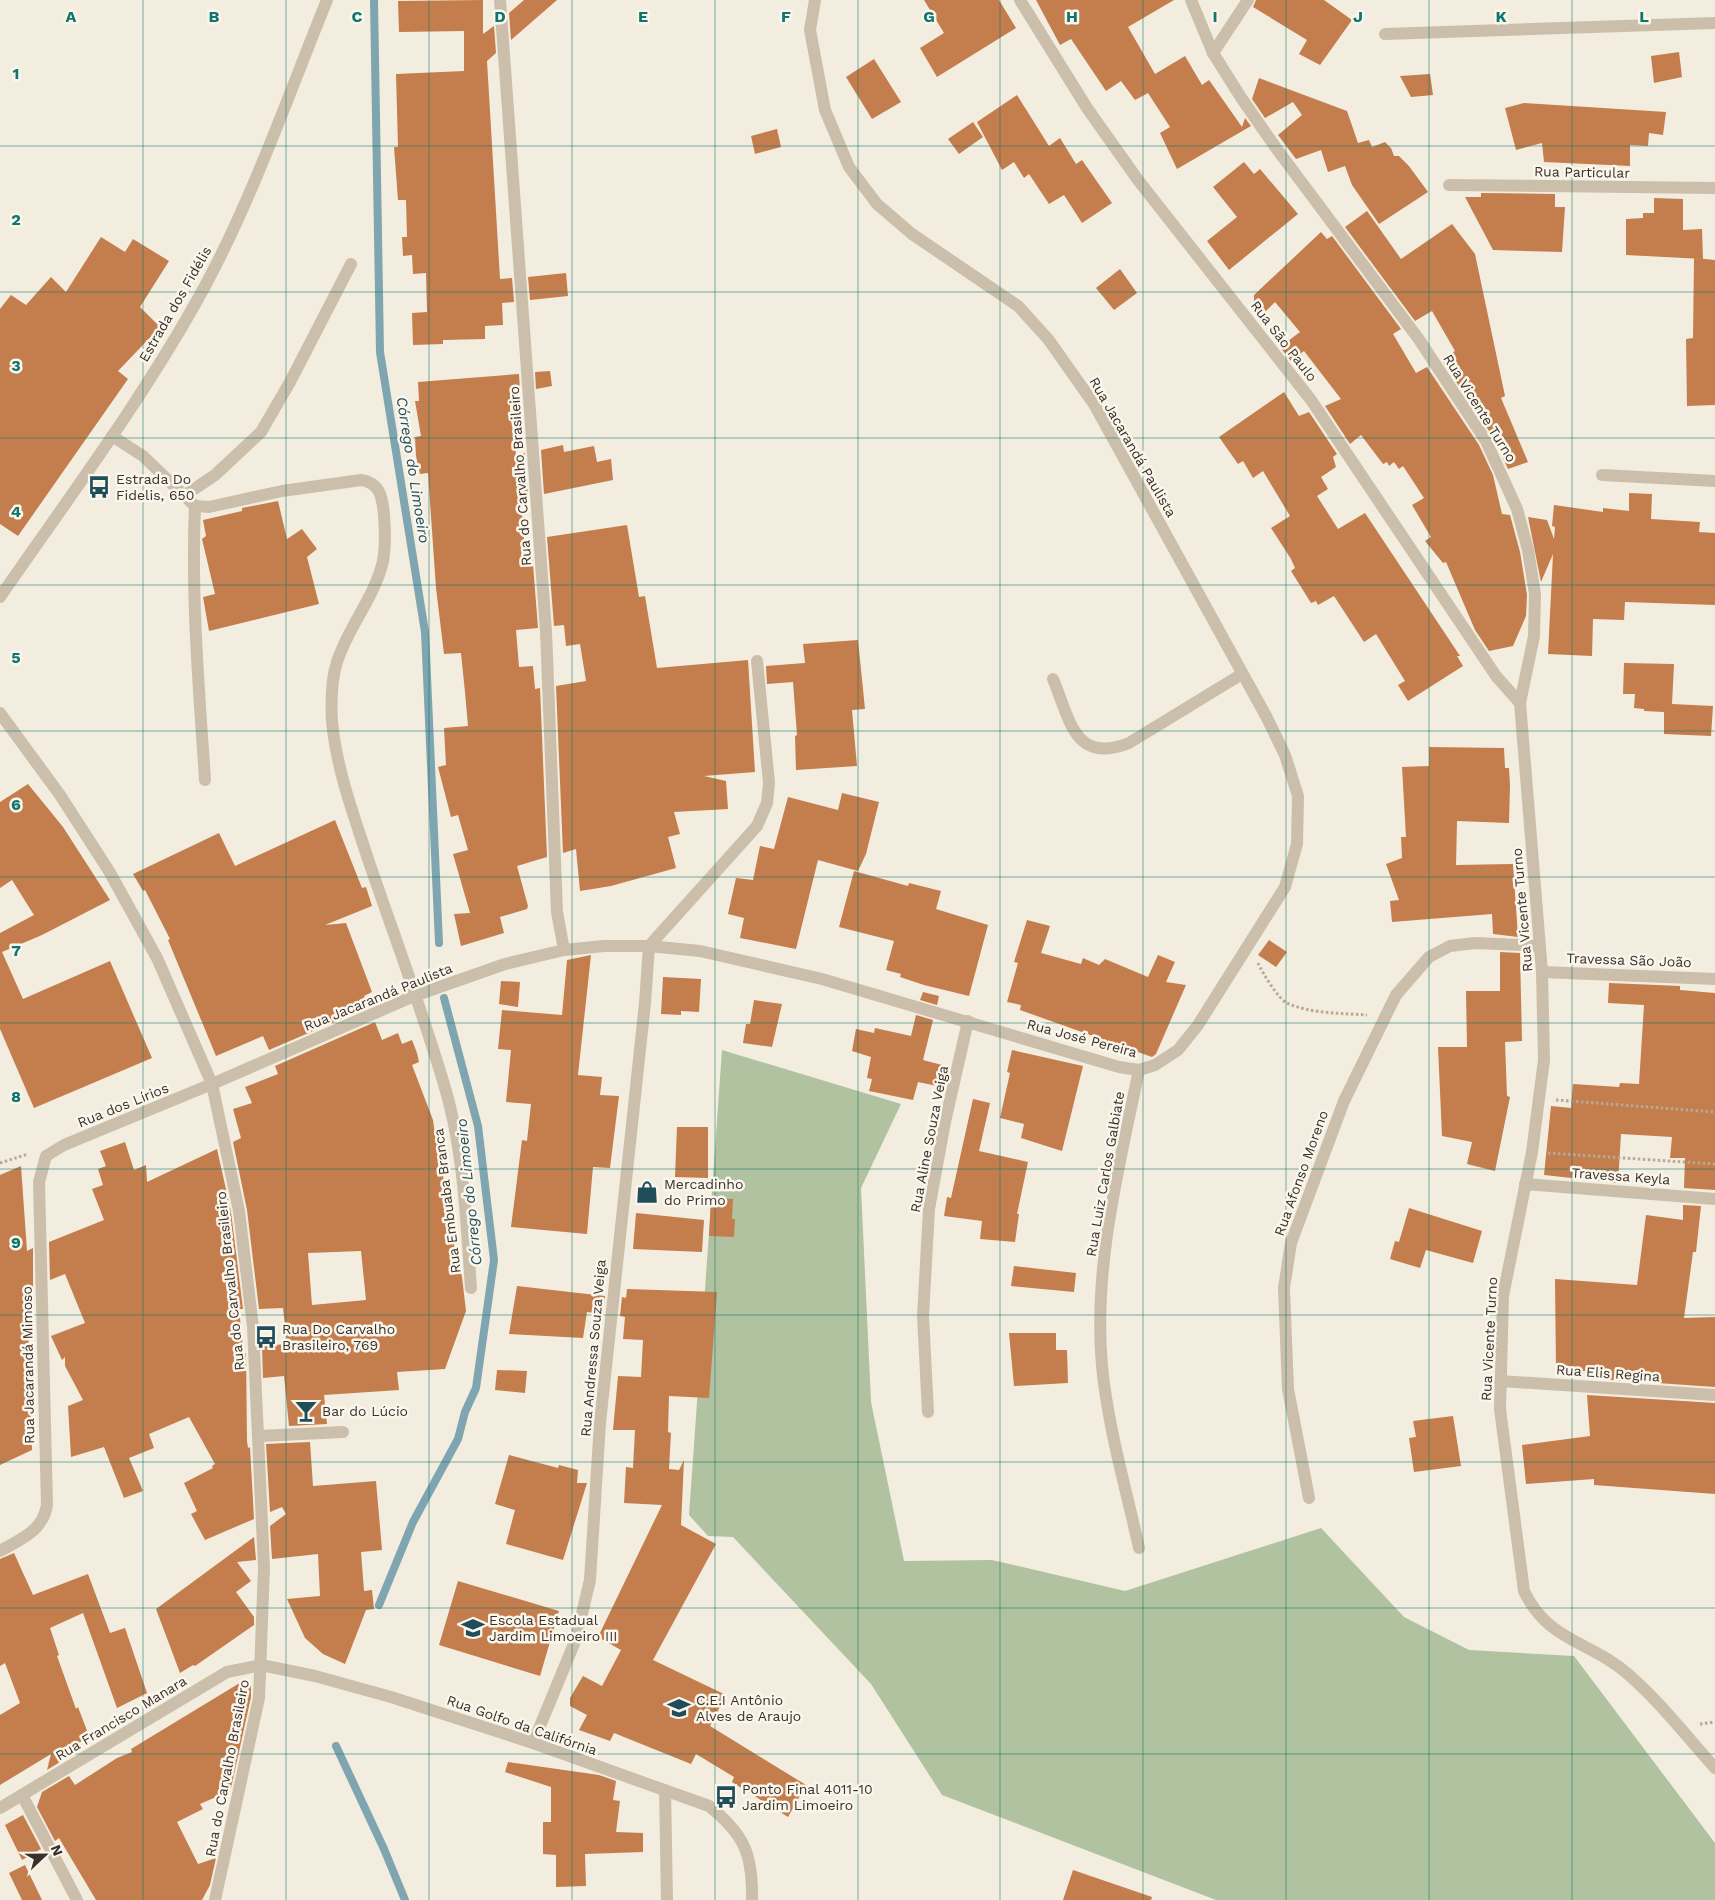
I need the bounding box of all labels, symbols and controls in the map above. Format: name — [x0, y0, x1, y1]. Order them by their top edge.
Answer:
text: A — [66, 7, 77, 26]
text: B — [209, 7, 220, 26]
text: C — [352, 7, 363, 26]
text: D — [494, 7, 506, 26]
text: E — [638, 7, 648, 26]
text: F — [781, 7, 791, 26]
text: G — [923, 7, 935, 26]
text: H — [1066, 7, 1078, 26]
text: I — [1212, 7, 1218, 26]
text: J — [1353, 7, 1363, 26]
text: K — [1495, 7, 1507, 26]
text: L — [1639, 7, 1649, 26]
text: 1 — [13, 64, 19, 83]
street label: Rua Particular — [1534, 163, 1630, 181]
text: 2 — [11, 210, 21, 229]
street label: Estrada dos Fidélis — [135, 243, 215, 365]
street label: Rua São Paulo — [1248, 298, 1320, 384]
street label: Rua Vicente Turno — [1440, 351, 1520, 465]
text: 3 — [11, 356, 21, 375]
street label: Rua Jacarandá Paulista — [1086, 374, 1180, 520]
street label: Rua do Carvalho Brasileiro — [506, 386, 534, 566]
water label: Córrego do Limoeiro — [393, 396, 433, 544]
place label: Estrada Do Fidelis, 650 — [116, 471, 194, 503]
bus stop icon: Estrada Do Fidelis, 650 — [86, 474, 112, 500]
text: 4 — [11, 502, 21, 521]
text: 5 — [11, 648, 21, 667]
text: 6 — [11, 795, 21, 814]
street label: Rua Vicente Turno — [1509, 847, 1535, 973]
text: 7 — [11, 941, 21, 960]
street label: Travessa São João — [1566, 950, 1692, 970]
street label: Rua Jacarandá Paulista — [301, 960, 455, 1034]
street label: Rua José Pereira — [1025, 1016, 1139, 1060]
street label: Rua Aline Souza Veiga — [907, 1064, 951, 1214]
street label: Rua dos Lírios — [75, 1079, 171, 1131]
text: 8 — [11, 1087, 21, 1106]
street label: Rua Luiz Carlos Galbiate — [1083, 1090, 1127, 1258]
street label: Rua Afonso Moreno — [1271, 1108, 1331, 1238]
water label: Córrego do Limoeiro — [452, 1117, 486, 1266]
street label: Rua Embuaba Branca — [430, 1128, 464, 1274]
street label: Travessa Keyla — [1571, 1165, 1671, 1187]
place label: Mercadinho do Primo — [664, 1176, 743, 1208]
shop icon: Mercadinho do Primo — [634, 1179, 660, 1205]
street label: Rua do Carvalho Brasileiro — [213, 1191, 247, 1371]
text: 9 — [11, 1233, 21, 1252]
street label: Rua Andressa Souza Veiga — [577, 1259, 609, 1437]
street label: Rua Vicente Turno — [1478, 1277, 1500, 1401]
street label: Rua Jacarandá Mimoso — [19, 1286, 37, 1444]
place label: Rua Do Carvalho Brasileiro, 769 — [282, 1321, 395, 1353]
bus stop icon: Rua Do Carvalho Brasileiro, 769 — [253, 1324, 279, 1350]
street label: Rua Elis Regina — [1555, 1361, 1661, 1385]
bar icon: Bar do Lúcio — [293, 1398, 319, 1424]
place label: Bar do Lúcio — [322, 1403, 408, 1419]
place label: Escola Estadual Jardim Limoeiro III — [489, 1612, 617, 1644]
school or university icon: Escola Estadual Jardim Limoeiro III — [460, 1615, 486, 1641]
street label: Rua Francisco Manara — [53, 1672, 189, 1763]
street label: Rua do Carvalho Brasileiro — [202, 1678, 252, 1858]
street label: Rua Golfo da Califórnia — [445, 1692, 599, 1758]
place label: C.E.I Antônio Alves de Araujo — [696, 1692, 801, 1724]
school or university icon: C.E.I Antônio Alves de Araujo — [666, 1695, 692, 1721]
place label: Ponto Final 4011-10 Jardim Limoeiro — [742, 1781, 873, 1813]
bus stop icon: Ponto Final 4011-10 Jardim Limoeiro — [713, 1784, 739, 1810]
north arrow — [20, 1830, 70, 1880]
text: N — [48, 1842, 66, 1858]

